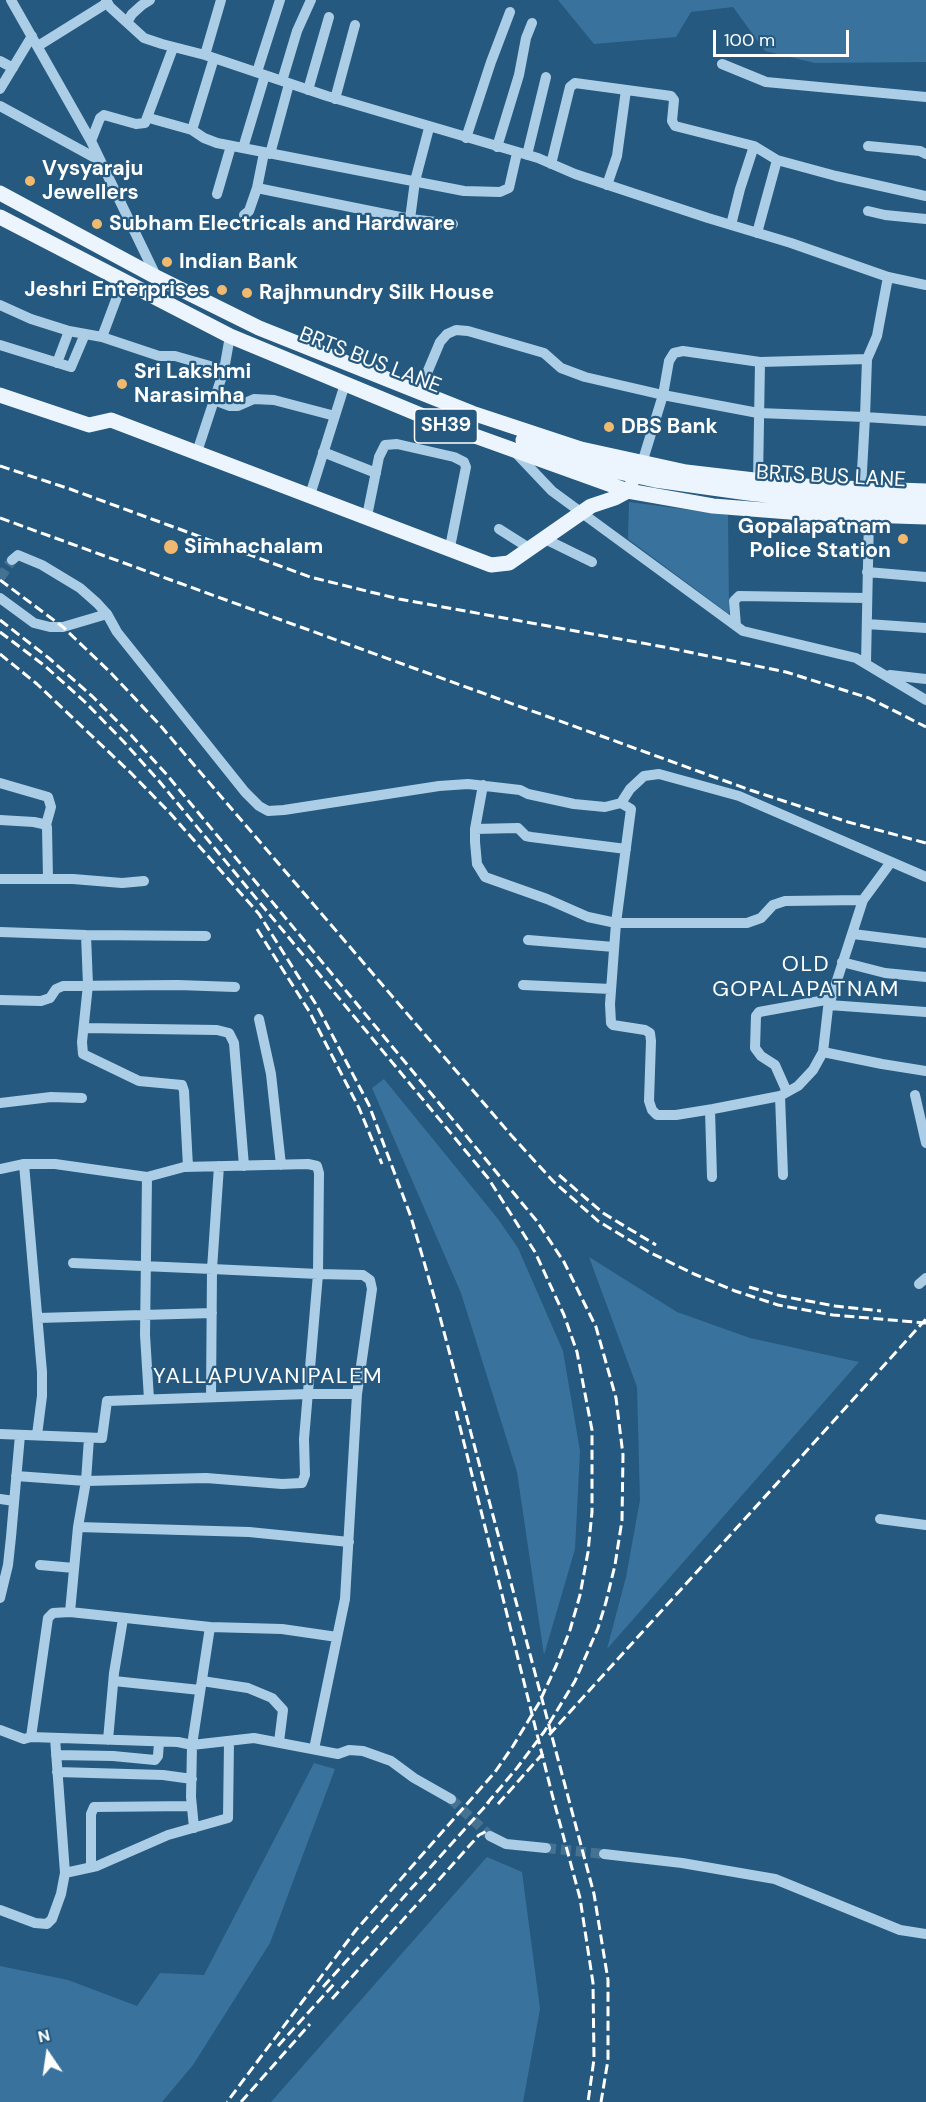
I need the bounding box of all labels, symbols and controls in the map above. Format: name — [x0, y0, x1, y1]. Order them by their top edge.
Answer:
scale bar — [716, 18, 852, 56]
text: 100 m — [724, 28, 775, 52]
place label: Vysyaraju Jewellers — [42, 156, 143, 206]
marker: Vysyaraju Jewellers — [23, 174, 37, 188]
place label: Subham Electricals and Hardware — [109, 211, 455, 237]
marker: Subham Electricals and Hardware — [90, 217, 104, 231]
place label: Indian Bank — [179, 249, 298, 275]
marker: Indian Bank — [160, 255, 174, 269]
place label: Jeshri Enterprises — [24, 277, 210, 303]
place label: Rajhmundry Silk House — [259, 280, 494, 306]
marker: Jeshri Enterprises — [215, 283, 229, 297]
marker: Rajhmundry Silk House — [240, 286, 254, 300]
street label: BRTS BUS LANE — [296, 322, 444, 400]
place label: Sri Lakshmi Narasimha — [134, 359, 251, 409]
marker: Sri Lakshmi Narasimha — [115, 377, 129, 391]
road number: SH39 — [414, 409, 478, 443]
place label: DBS Bank — [621, 414, 718, 440]
marker: DBS Bank — [602, 420, 616, 434]
street label: BRTS BUS LANE — [755, 460, 907, 494]
place label: Gopalapatnam Police Station — [738, 514, 891, 564]
marker: Gopalapatnam Police Station — [896, 532, 910, 546]
place label: Simhachalam — [184, 534, 323, 560]
marker: Simhachalam — [162, 538, 180, 556]
district label: OLD GOPALAPATNAM — [712, 952, 900, 1004]
district label: YALLAPUVANIPALEM — [153, 1364, 383, 1390]
north arrow — [18, 2024, 78, 2084]
text: N — [36, 2024, 52, 2048]

